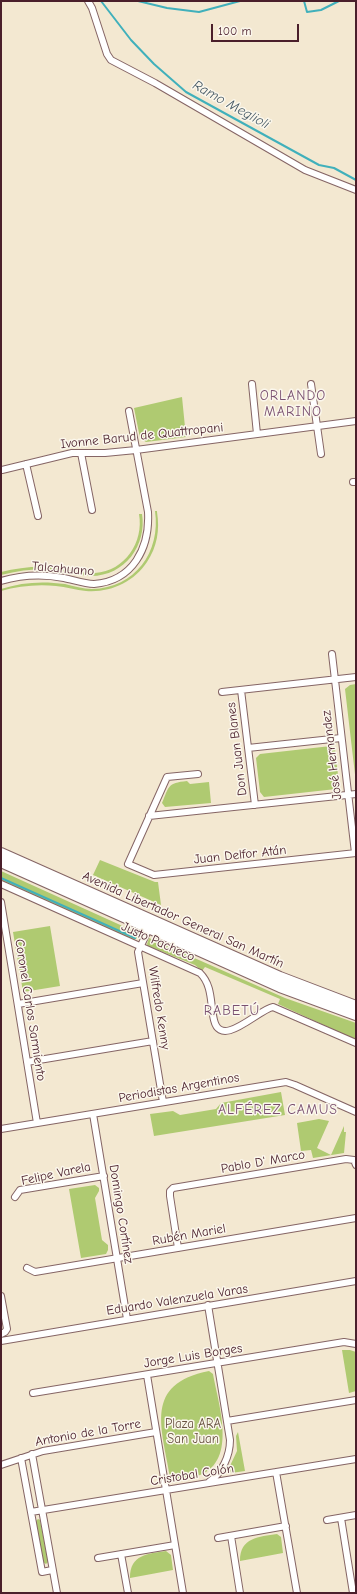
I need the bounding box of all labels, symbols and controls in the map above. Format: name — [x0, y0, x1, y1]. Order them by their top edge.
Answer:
scale bar — [213, 16, 301, 42]
text: 100 m — [218, 24, 251, 38]
water label: Ramo Meglioli — [190, 77, 272, 133]
district label: ORLANDO MARINO — [260, 388, 326, 420]
street label: Ivonne Barud de Quattropani — [60, 420, 224, 452]
street label: Talcahuano — [31, 559, 95, 579]
street label: Don Juan Blanes — [224, 701, 250, 797]
street label: José Hernandez — [319, 709, 345, 801]
street label: Juan Delfor Atán — [193, 842, 287, 868]
street label: Avenida Libertador General San Martín — [80, 868, 286, 972]
street label: Justo Pacheco — [119, 919, 197, 965]
street label: Coronel Carlos Sarmiento — [11, 938, 49, 1082]
street label: Wilfredo Kenny — [145, 965, 173, 1051]
district label: RABETÚ — [204, 1003, 260, 1019]
street label: Periodistas Argentinos — [117, 1070, 241, 1106]
district label: ALFÉREZ CAMUS — [218, 1102, 338, 1118]
street label: Pablo D' Marco — [220, 1147, 306, 1177]
street label: Felipe Varela — [20, 1159, 92, 1189]
street label: Domingo Cortínez — [105, 1163, 137, 1265]
street label: Rubén Mariel — [151, 1221, 227, 1249]
street label: Eduardo Valenzuela Varas — [105, 1281, 249, 1319]
street label: Jorge Luis Borges — [143, 1341, 243, 1371]
street label: Antonio de la Torre — [34, 1416, 142, 1450]
park label: Plaza ARA San Juan — [165, 1416, 221, 1447]
street label: Cristobal Colón — [149, 1461, 235, 1489]

